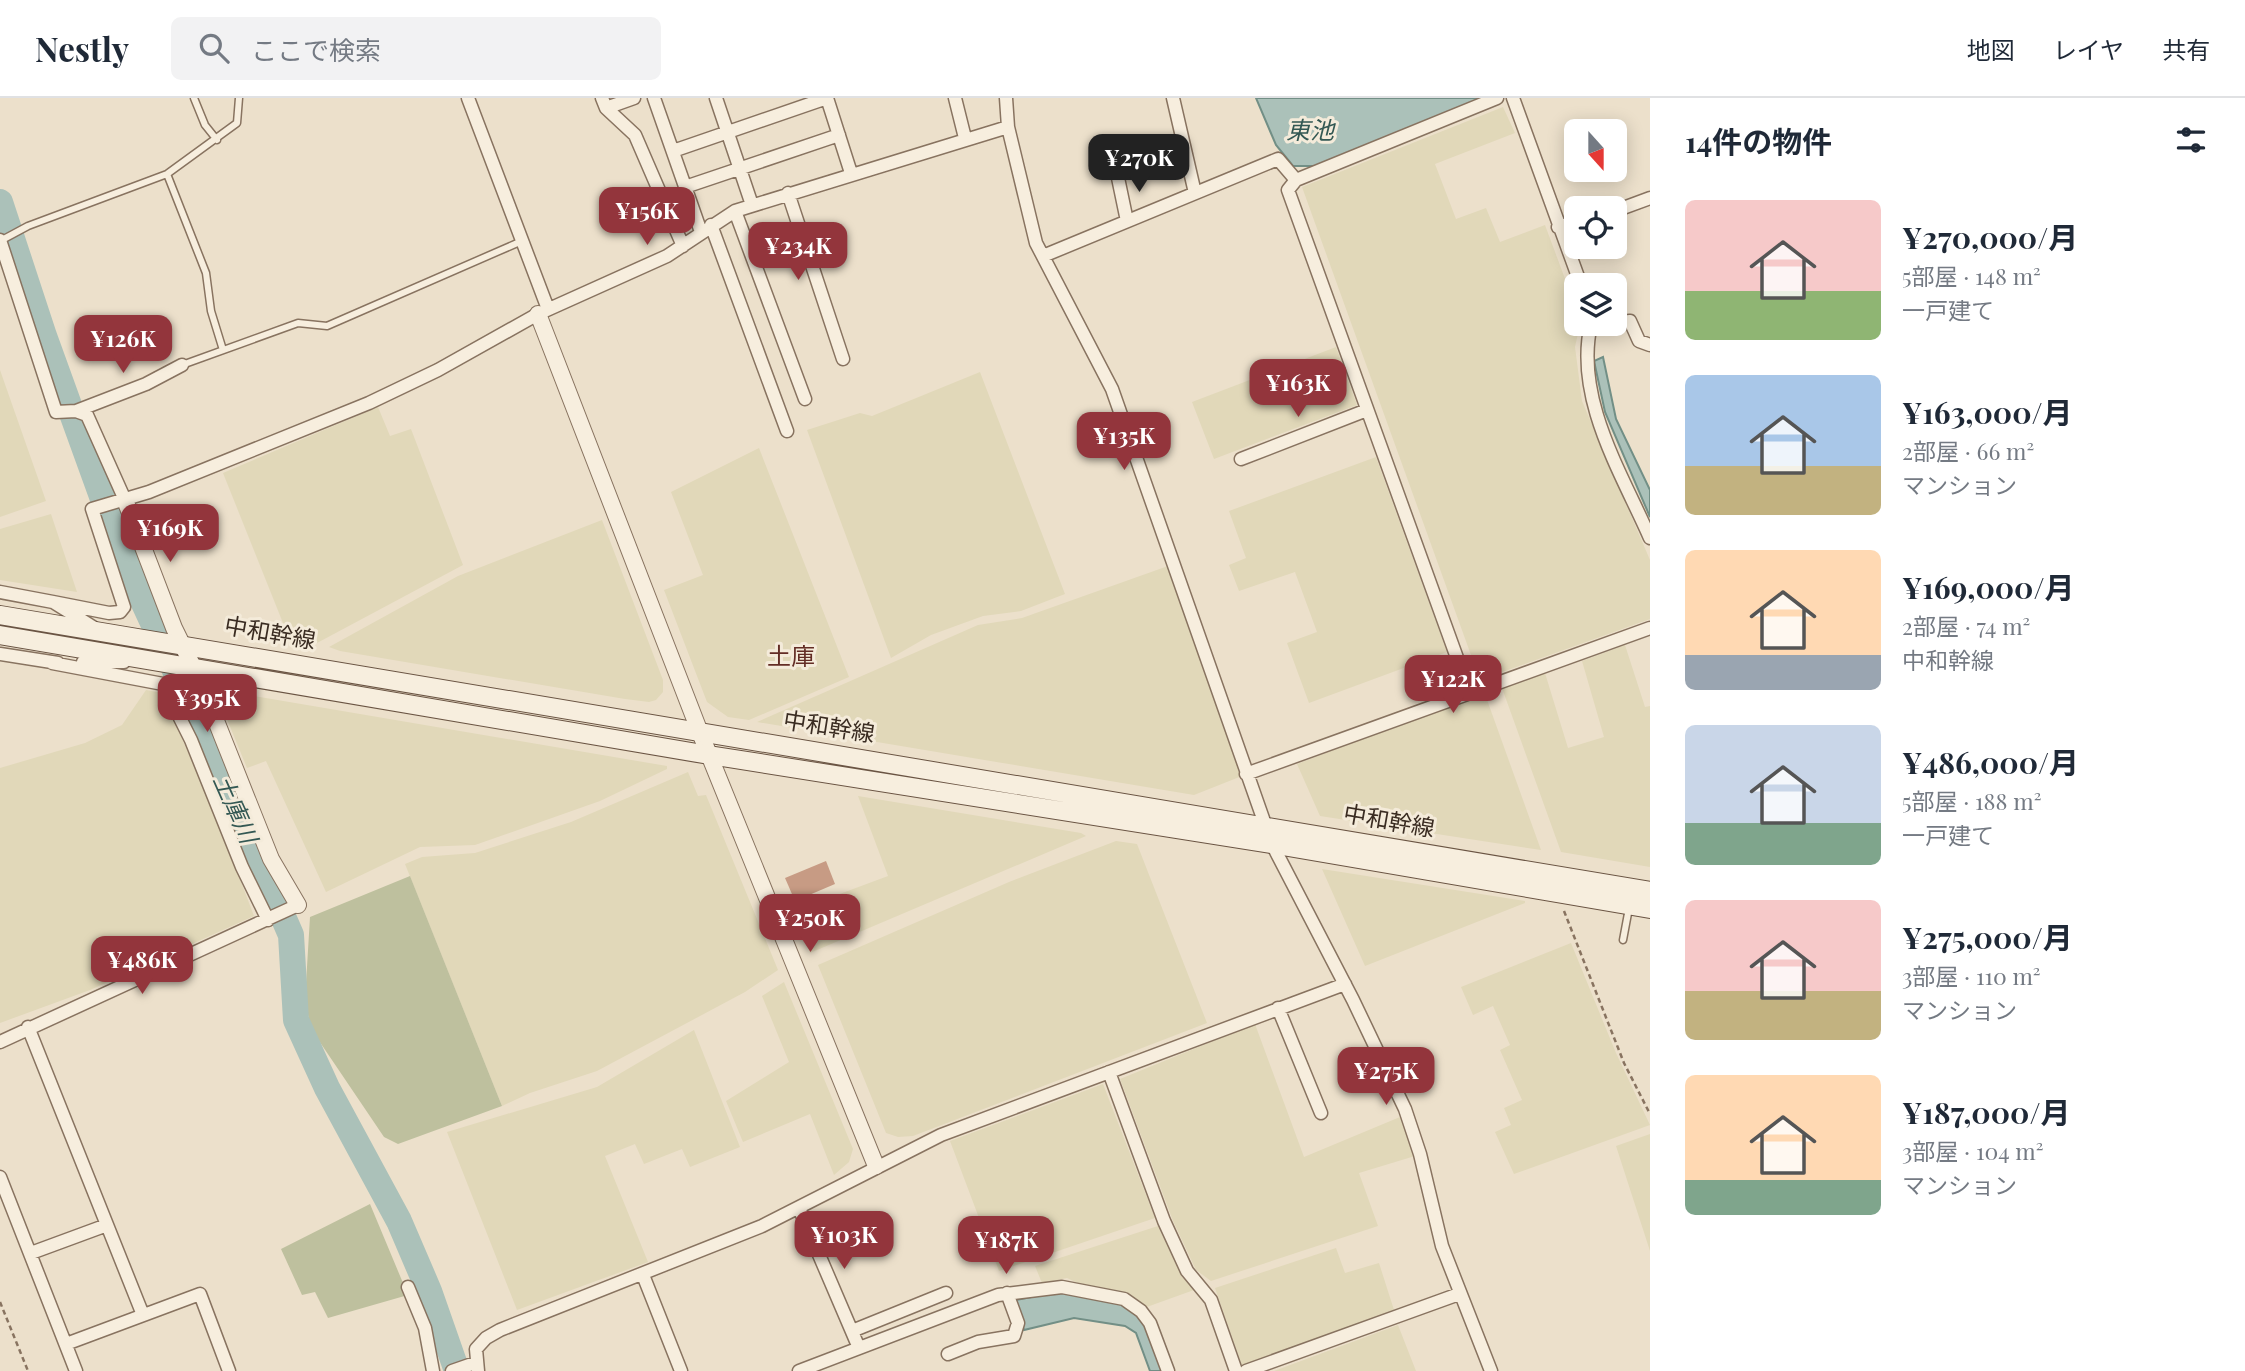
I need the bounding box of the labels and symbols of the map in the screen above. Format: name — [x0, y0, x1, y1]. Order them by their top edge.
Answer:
water label: 東池 — [1286, 113, 1336, 145]
north arrow — [1564, 119, 1628, 182]
pin: ¥270K — [1090, 134, 1188, 194]
pin: ¥156K — [598, 188, 696, 247]
pin: ¥234K — [749, 222, 847, 282]
pin: ¥126K — [74, 316, 172, 375]
pin: ¥163K — [1249, 360, 1347, 419]
pin: ¥135K — [1075, 412, 1173, 472]
pin: ¥169K — [121, 504, 219, 564]
street label: 中和幹線 — [222, 608, 318, 655]
district label: 土庫 — [767, 639, 815, 671]
pin: ¥122K — [1404, 656, 1502, 715]
pin: ¥395K — [158, 674, 256, 734]
street label: 中和幹線 — [781, 703, 877, 748]
water label: 土庫川 — [208, 769, 267, 850]
street label: 中和幹線 — [1341, 796, 1437, 843]
pin: ¥250K — [761, 894, 859, 954]
pin: ¥486K — [93, 936, 191, 996]
pin: ¥275K — [1337, 1048, 1435, 1107]
pin: ¥103K — [795, 1212, 893, 1271]
pin: ¥187K — [957, 1216, 1055, 1276]

